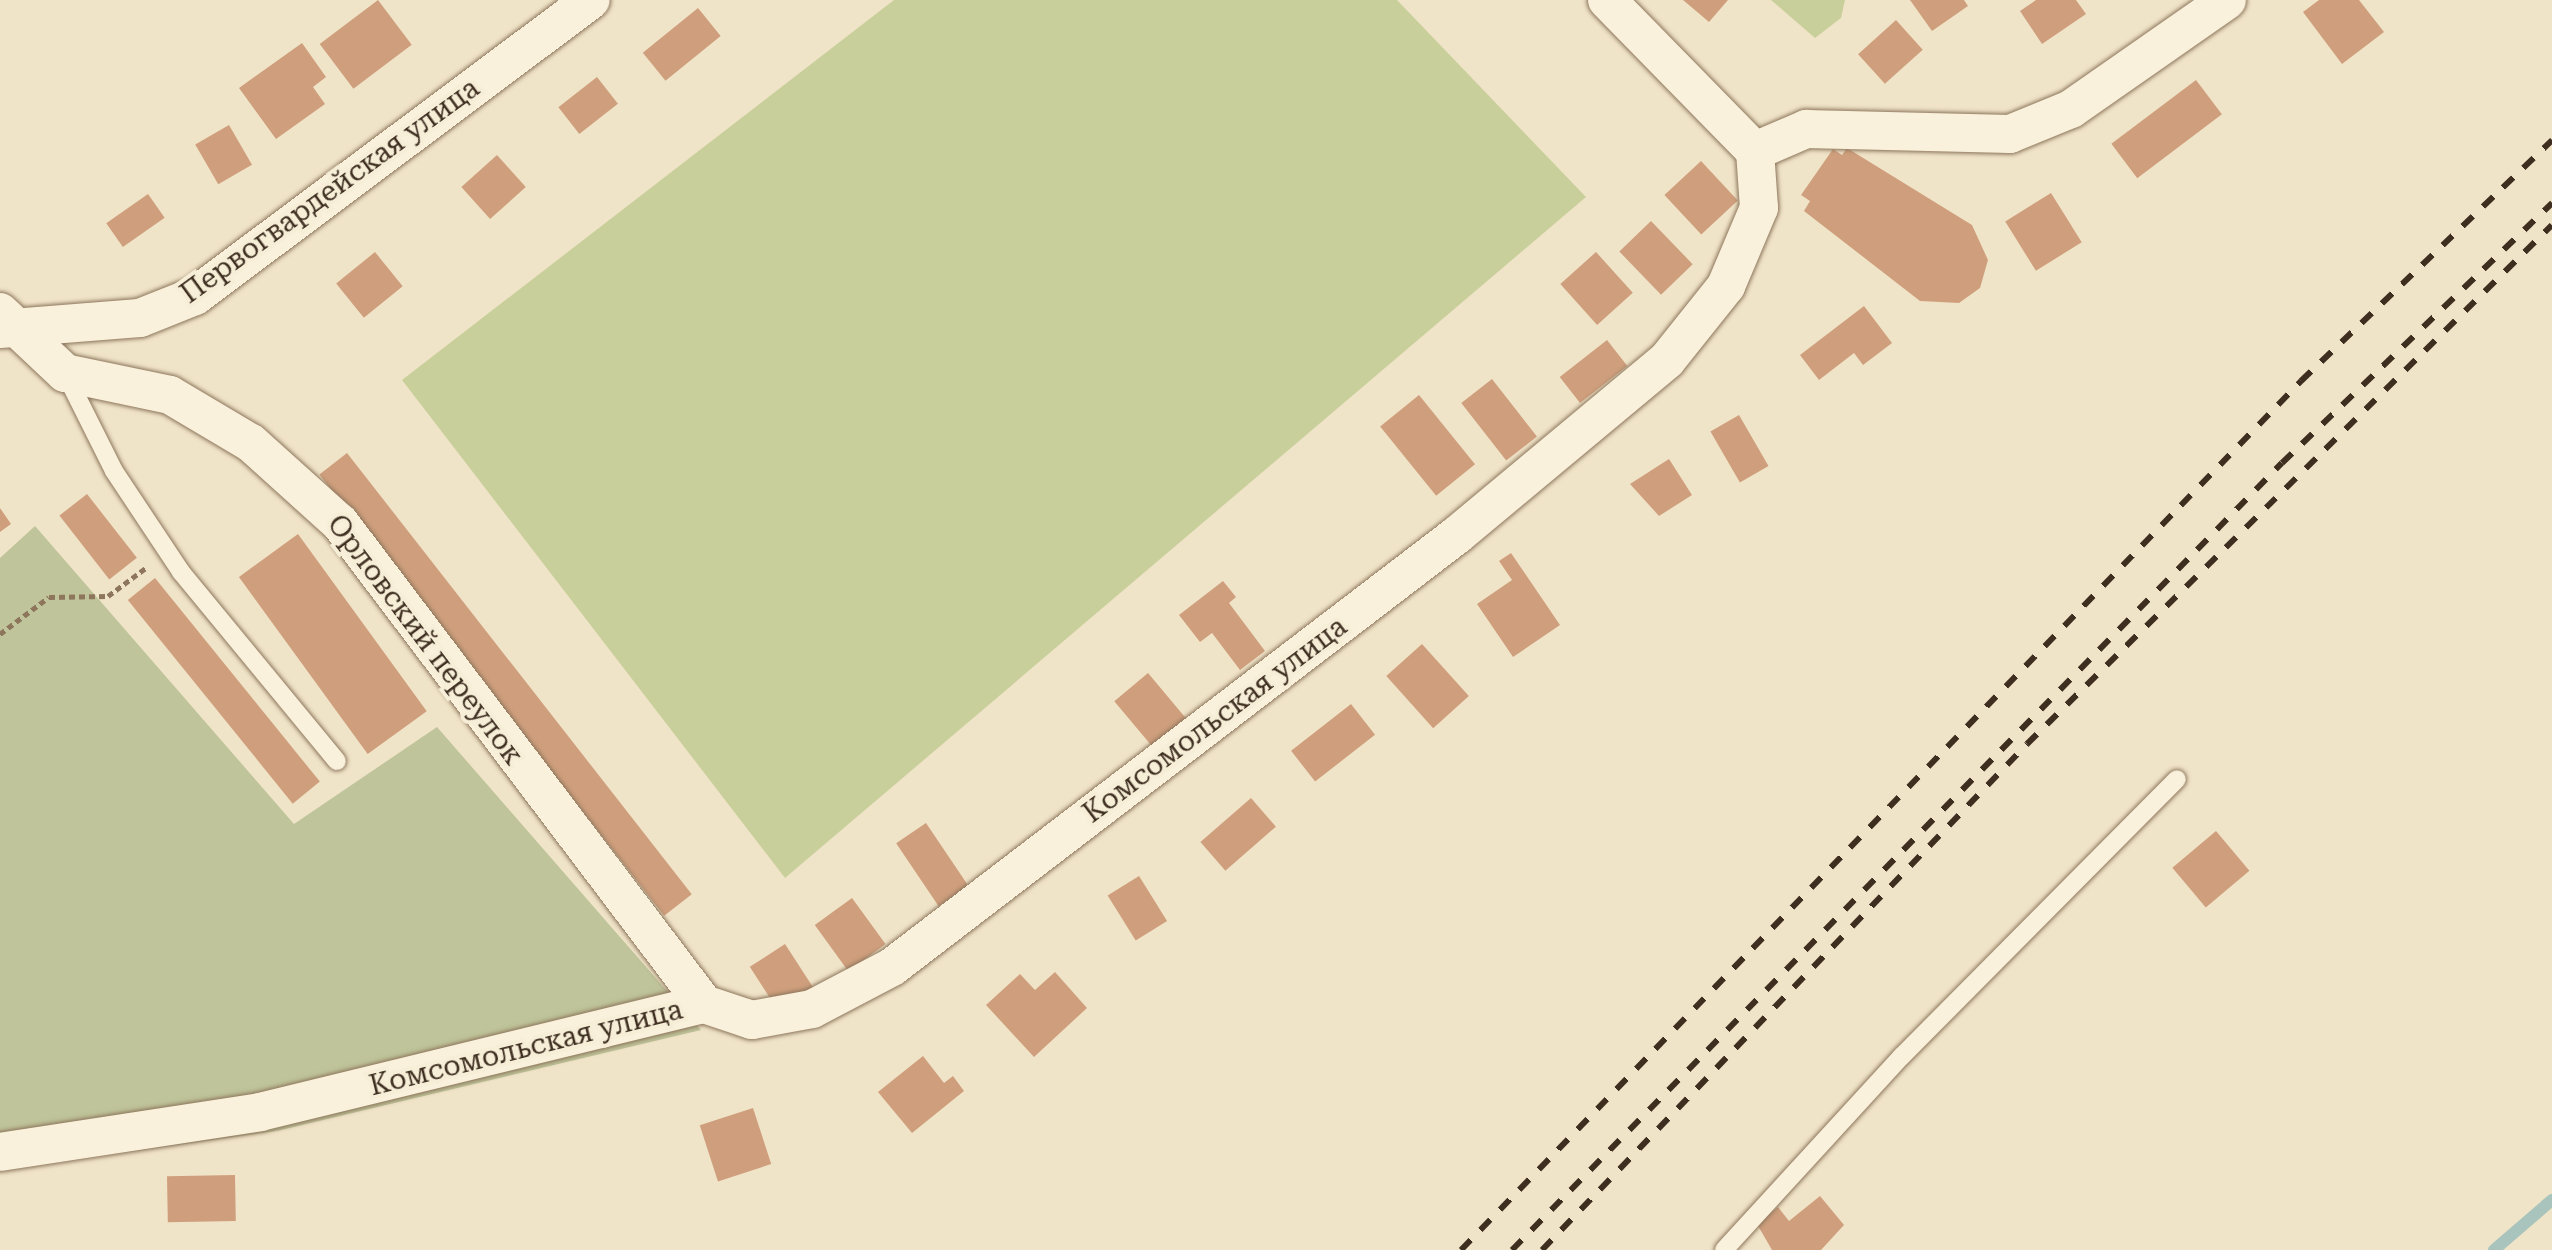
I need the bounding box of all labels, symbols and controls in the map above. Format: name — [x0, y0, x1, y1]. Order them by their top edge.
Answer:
street label: Первогвардейская улица — [174, 71, 486, 311]
street label: Орловский переулок — [320, 508, 530, 772]
street label: Комсомольская улица — [1077, 610, 1353, 830]
street label: Комсомольская улица — [366, 993, 686, 1103]

